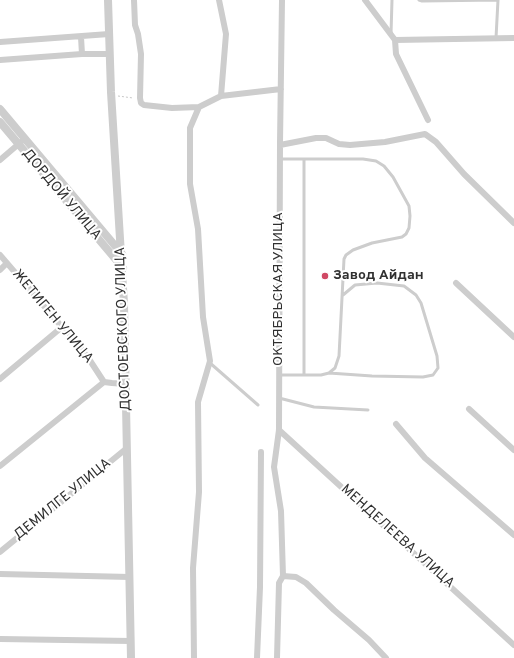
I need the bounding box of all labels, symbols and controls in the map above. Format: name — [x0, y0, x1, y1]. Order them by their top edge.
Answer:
street label: ДОРДОЙ УЛИЦА — [18, 146, 104, 244]
street label: ОКТЯБРЬСКАЯ УЛИЦА — [271, 212, 287, 366]
street label: ДОСТОЕВСКОГО УЛИЦА — [113, 247, 135, 411]
street label: ЖЕТИГЕН УЛИЦА — [8, 267, 96, 367]
place label: Завод Айдан — [333, 268, 424, 284]
marker: Завод Айдан — [320, 271, 330, 281]
street label: ДЕМИЛГЕ УЛИЦА — [11, 456, 115, 544]
street label: МЕНДЕЛЕЕВА УЛИЦА — [337, 482, 457, 592]

